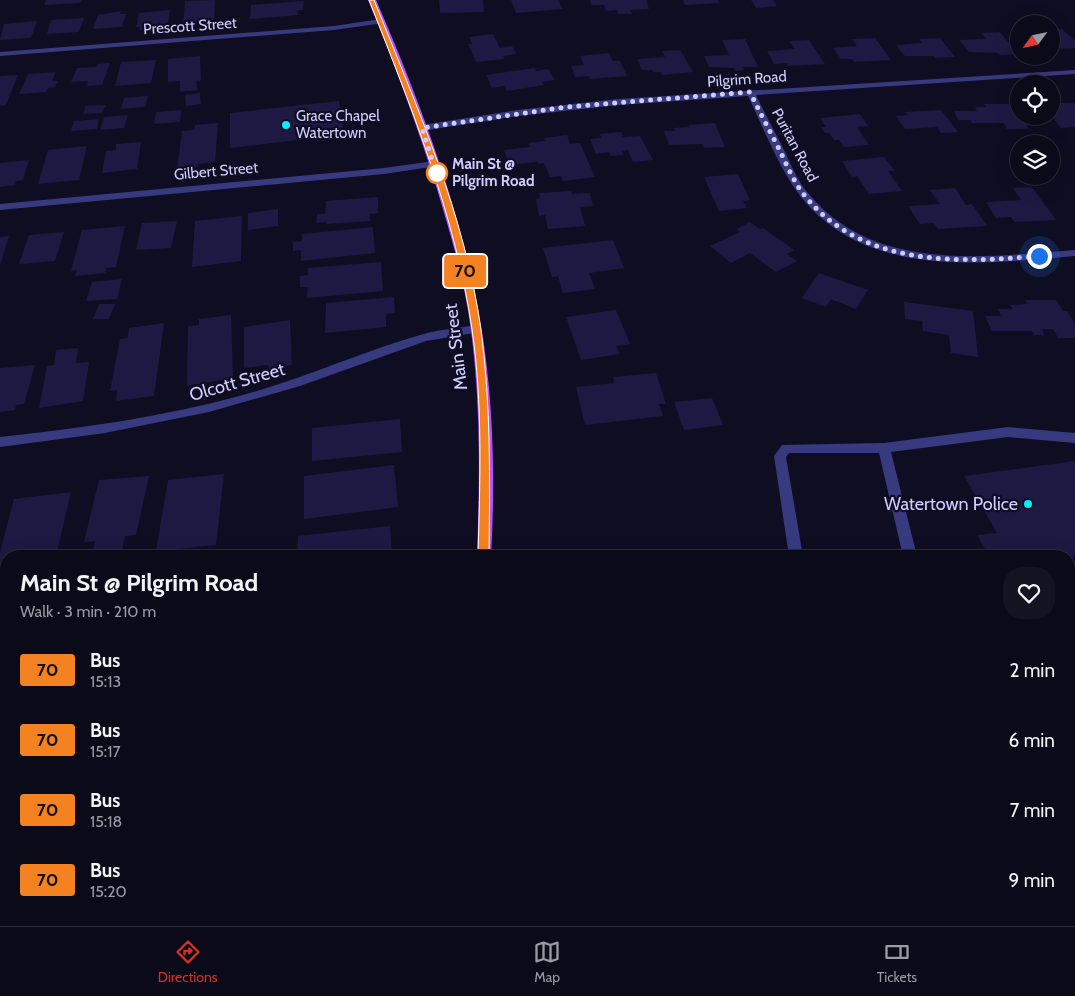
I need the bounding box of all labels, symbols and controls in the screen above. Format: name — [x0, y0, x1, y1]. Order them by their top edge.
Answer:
street label: Prescott Street — [143, 14, 237, 38]
north arrow — [1010, 15, 1060, 65]
map controls — [1010, 15, 1060, 185]
street label: Pilgrim Road — [707, 67, 787, 91]
button: locate — [1010, 75, 1060, 125]
street label: Puritan Road — [768, 105, 822, 185]
place label: Grace Chapel Watertown — [296, 107, 380, 142]
marker: Grace Chapel Watertown — [280, 119, 292, 131]
button: layers — [1010, 135, 1060, 185]
place label: Main St @ Pilgrim Road — [452, 155, 535, 190]
street label: Gilbert Street — [173, 158, 259, 184]
marker: Main St @ Pilgrim Road — [426, 162, 448, 184]
your location — [1027, 244, 1052, 269]
line badge: 70 — [442, 255, 488, 287]
text: 70 — [454, 260, 476, 282]
street label: Main Street — [440, 302, 472, 392]
street label: Olcott Street — [187, 358, 287, 406]
place label: Watertown Police — [884, 493, 1018, 515]
marker: Watertown Police — [1022, 498, 1034, 510]
button: heart — [1003, 567, 1055, 619]
text: Main St @ Pilgrim Road — [20, 568, 258, 597]
text: Walk · 3 min · 210 m — [20, 602, 156, 621]
text: Bus — [90, 649, 120, 672]
text: 70 — [37, 659, 58, 681]
text: 2 min — [1009, 659, 1055, 682]
text: 15:13 — [90, 672, 121, 691]
text: Bus — [90, 719, 120, 742]
text: 70 — [37, 729, 58, 751]
text: 6 min — [1009, 729, 1055, 752]
text: 15:17 — [90, 742, 120, 761]
text: Bus — [90, 789, 120, 812]
text: 70 — [37, 799, 58, 821]
text: 7 min — [1010, 799, 1055, 822]
text: 15:18 — [90, 812, 122, 831]
text: Bus — [90, 859, 120, 882]
text: 70 — [37, 869, 58, 891]
text: 9 min — [1009, 869, 1055, 892]
text: 15:20 — [90, 882, 127, 901]
tab: Directions — [158, 938, 218, 986]
tab: Map — [533, 938, 561, 986]
tab: Tickets — [877, 938, 917, 986]

